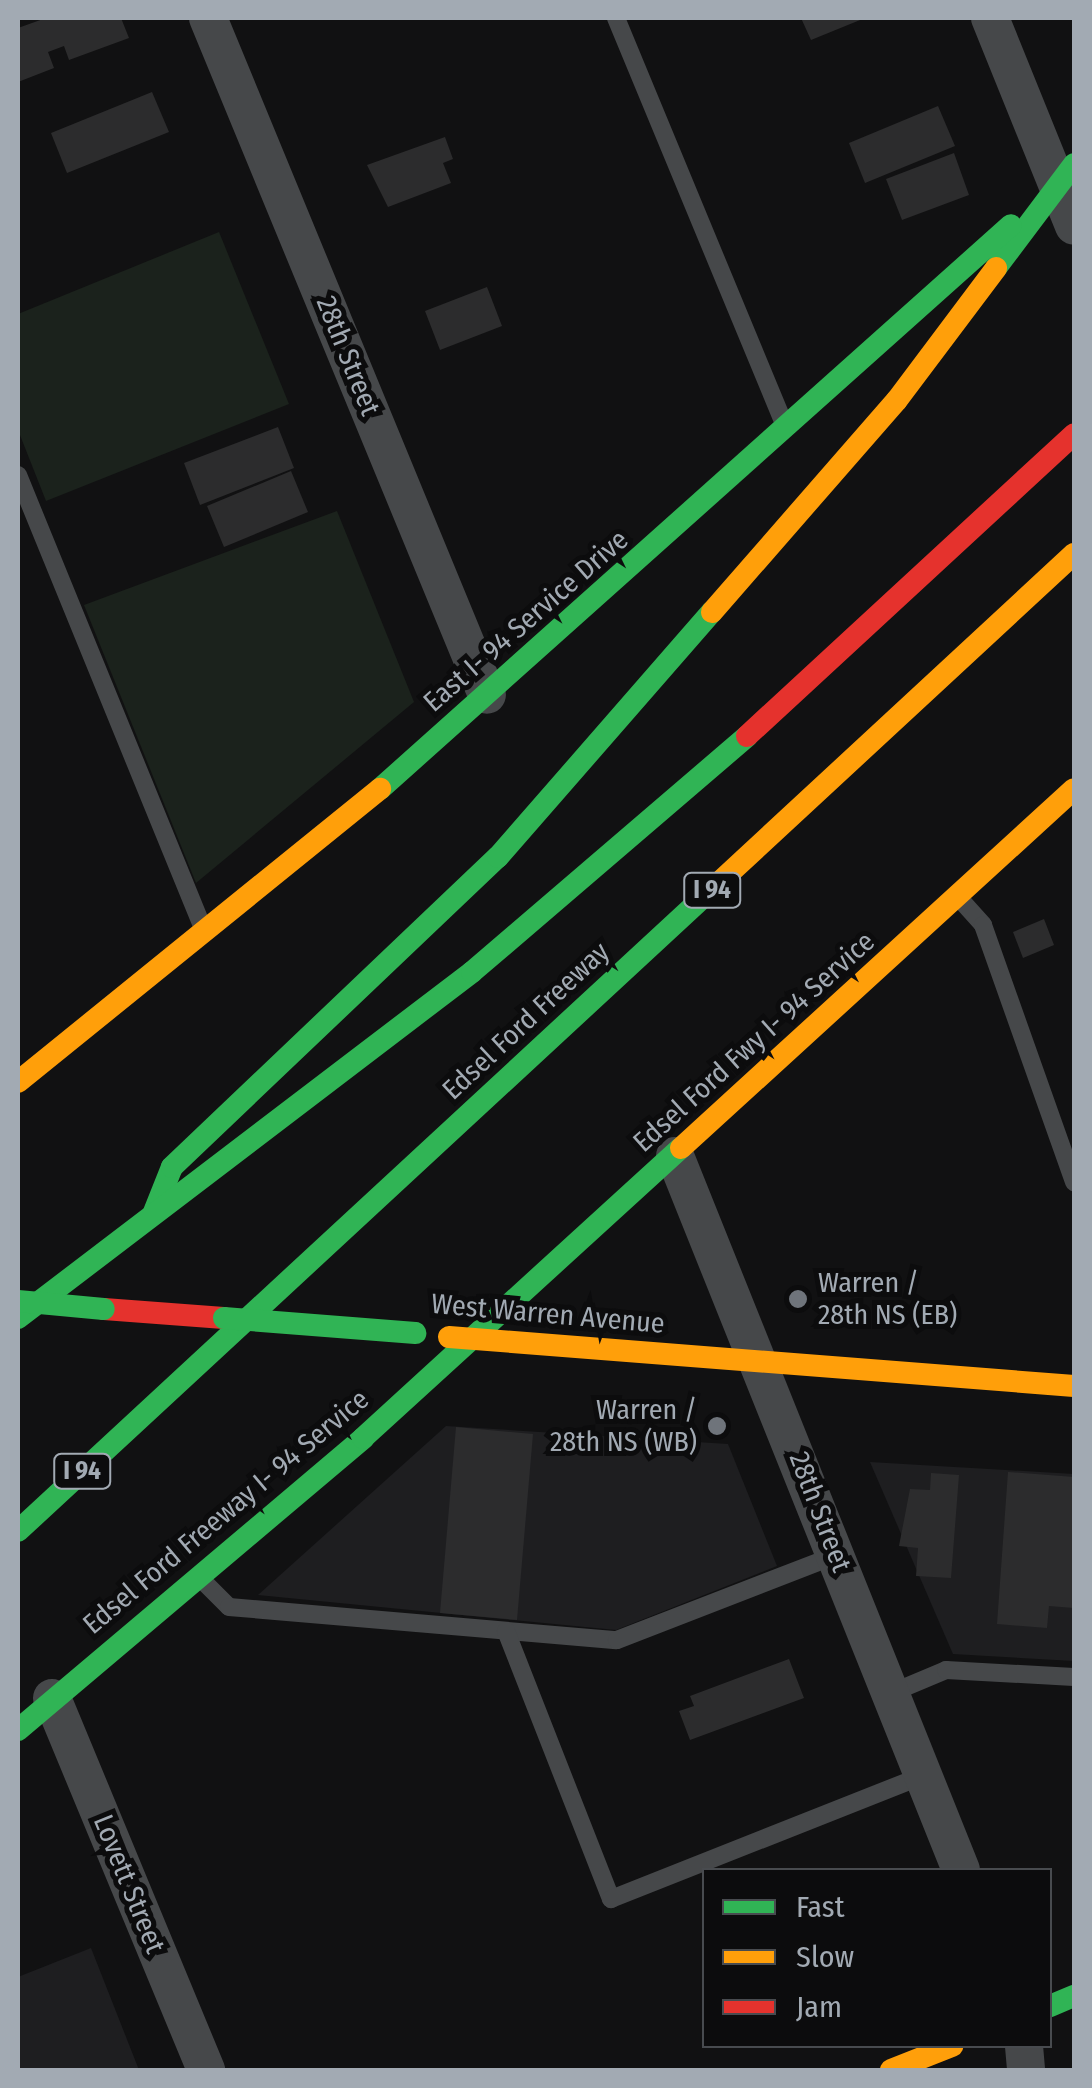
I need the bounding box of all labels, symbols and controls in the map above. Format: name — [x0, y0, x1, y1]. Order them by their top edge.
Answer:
street label: 28th Street — [309, 291, 387, 421]
street label: East I- 94 Service Drive — [417, 523, 635, 719]
road number: I 94 — [682, 870, 742, 910]
street label: Edsel Ford Fwy I- 94 Service — [626, 925, 882, 1159]
street label: Edsel Ford Freeway — [436, 935, 616, 1107]
place label: Warren / 28th NS (EB) — [818, 1266, 957, 1332]
street label: West Warren Avenue — [430, 1287, 666, 1341]
marker: Warren / 28th NS (EB) — [787, 1288, 809, 1310]
street label: Edsel Ford Freeway I- 94 Service — [76, 1383, 376, 1641]
place label: Warren / 28th NS (WB) — [550, 1393, 697, 1459]
marker: Warren / 28th NS (WB) — [706, 1415, 728, 1437]
street label: 28th Street — [782, 1447, 858, 1577]
road number: I 94 — [52, 1451, 112, 1491]
street label: Lovett Street — [86, 1810, 172, 1958]
legend — [702, 1868, 1052, 2048]
text: Fast — [796, 1889, 844, 1925]
text: Slow — [796, 1939, 854, 1975]
text: Jam — [796, 1989, 842, 2025]

